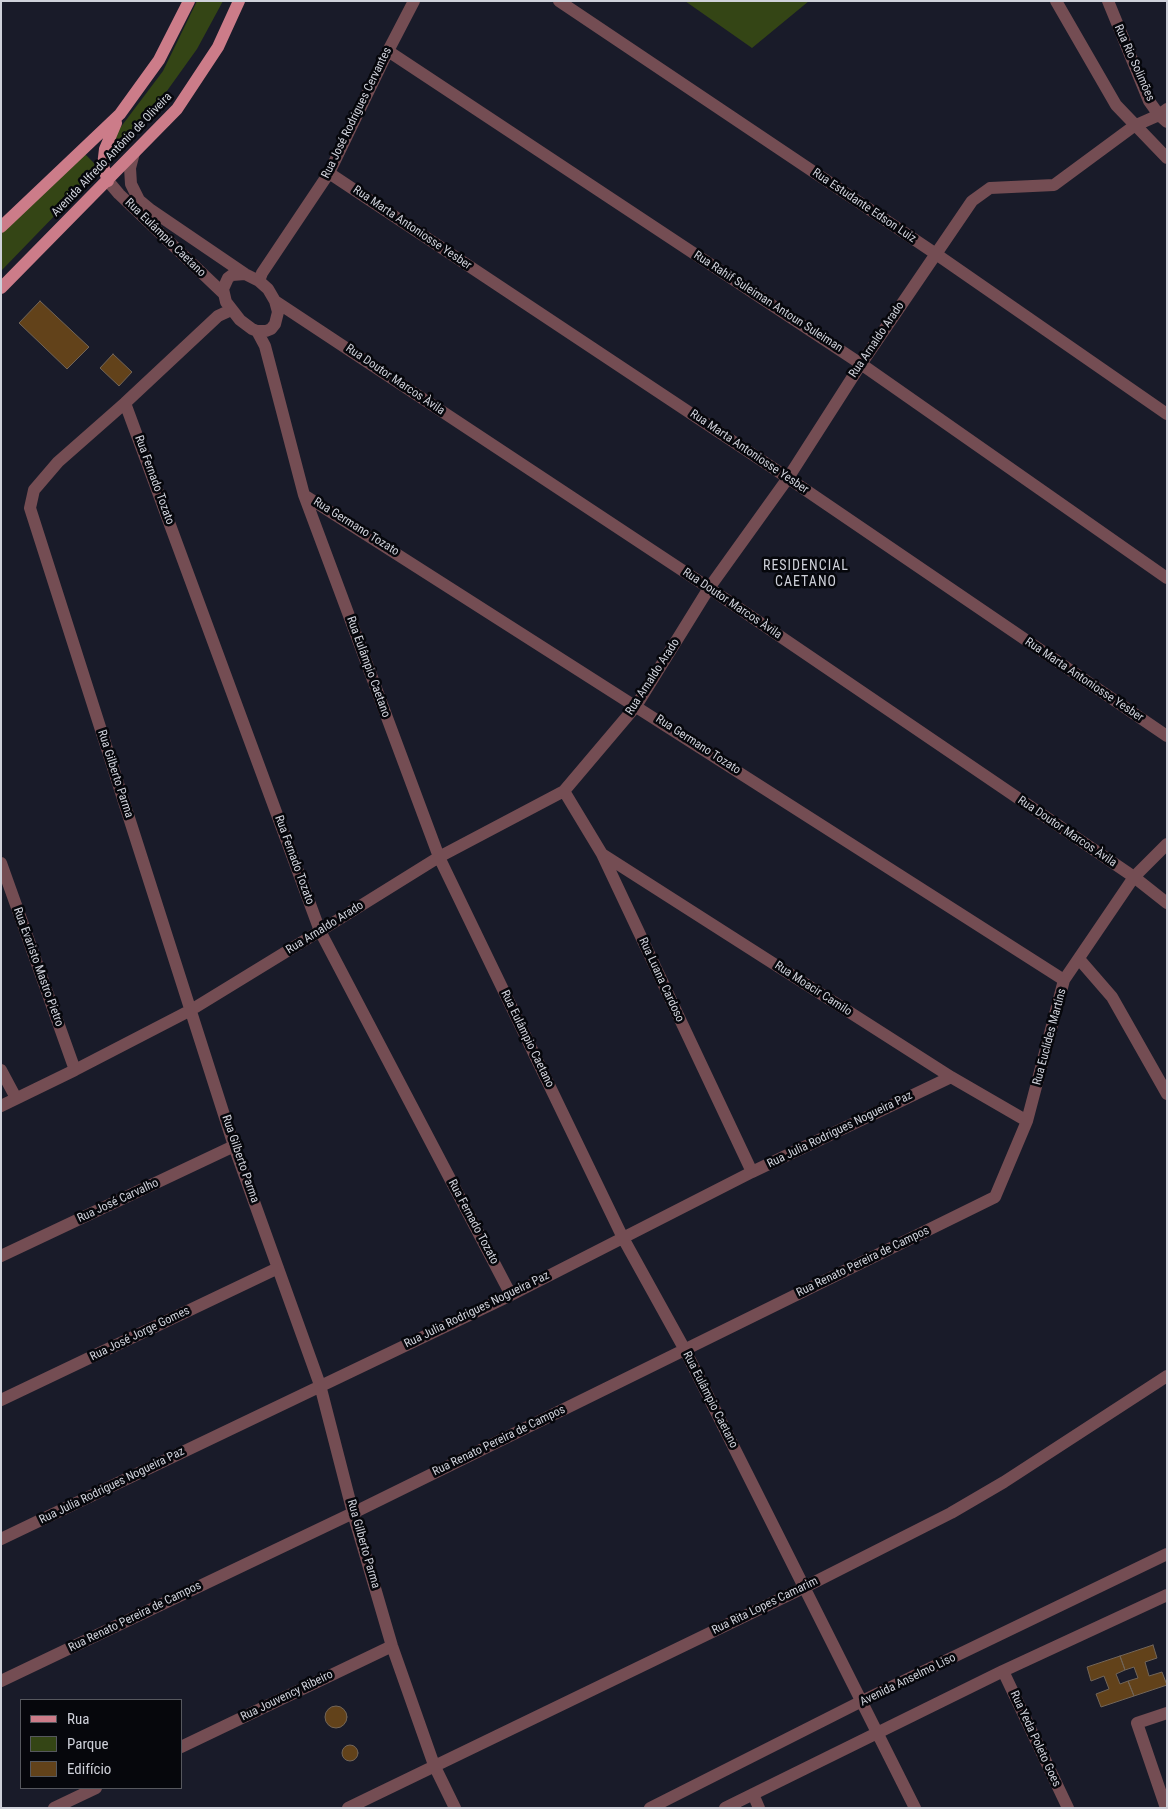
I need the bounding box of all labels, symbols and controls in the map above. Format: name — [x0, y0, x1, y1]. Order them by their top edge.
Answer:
street label: Rua Rio Solimões — [1111, 22, 1157, 104]
street label: Rua José Rodrigues Cervantes — [319, 45, 395, 181]
street label: Avenida Alfredo Antônio de Oliveira — [49, 90, 175, 220]
street label: Rua Estudante Edson Luiz — [809, 166, 919, 246]
street label: Rua Marta Antoniosse Yesber — [350, 183, 474, 273]
street label: Rua Eulâmpio Caetano — [122, 196, 208, 280]
street label: Rua Rahif Suleiman Antoun Suleiman — [691, 248, 845, 356]
street label: Rua Arnaldo Arado — [846, 299, 908, 381]
street label: Rua Doutor Marcos Àvila — [343, 341, 447, 419]
street label: Rua Marta Antoniosse Yesber — [687, 407, 811, 497]
street label: Rua Fernado Tozato — [131, 433, 177, 527]
street label: Rua Germano Tozato — [310, 495, 402, 559]
district label: RESIDENCIAL CAETANO — [762, 558, 850, 590]
street label: Rua Doutor Marcos Àvila — [680, 565, 784, 643]
street label: Rua Eulâmpio Caetano — [343, 614, 393, 720]
street label: Rua Marta Antoniosse Yesber — [1022, 635, 1146, 725]
street label: Rua Arnaldo Arado — [623, 636, 683, 718]
street label: Rua Germano Tozato — [653, 712, 743, 778]
street label: Rua Gilberto Parma — [94, 728, 136, 820]
street label: Rua Doutor Marcos Àvila — [1015, 793, 1119, 871]
street label: Rua Fernado Tozato — [271, 813, 317, 907]
street label: Rua Arnaldo Arado — [284, 898, 366, 958]
street label: Rua Evaristo Mastro Pietro — [10, 905, 66, 1029]
street label: Rua Luana Cardoso — [635, 935, 687, 1025]
street label: Rua Moacir Camilo — [772, 959, 854, 1019]
street label: Rua Euclides Martins — [1030, 987, 1070, 1087]
street label: Rua Eulâmpio Caetano — [497, 988, 557, 1090]
street label: Rua Julia Rodrigues Nogueira Paz — [765, 1089, 915, 1171]
street label: Rua Gilberto Parma — [218, 1113, 262, 1205]
street label: Rua José Carvalho — [75, 1176, 161, 1226]
street label: Rua Fernado Tozato — [445, 1177, 501, 1267]
street label: Rua Renato Pereira de Campos — [794, 1224, 932, 1300]
street label: Rua Julia Rodrigues Nogueira Paz — [402, 1269, 552, 1351]
street label: Rua José Jorge Gomes — [88, 1304, 192, 1364]
street label: Rua Eulâmpio Caetano — [679, 1349, 741, 1451]
street label: Rua Renato Pereira de Campos — [430, 1403, 568, 1479]
street label: Rua Julia Rodrigues Nogueira Paz — [37, 1445, 187, 1527]
street label: Rua Gilberto Parma — [343, 1498, 383, 1590]
street label: Rua Rita Lopes Camarim — [710, 1574, 820, 1638]
street label: Rua Renato Pereira de Campos — [66, 1579, 204, 1655]
street label: Avenida Anselmo Liso — [858, 1651, 958, 1709]
street label: Rua Jouvency Ribeiro — [238, 1667, 336, 1725]
street label: Rua Yeda Poleto Goes — [1006, 1689, 1064, 1789]
legend — [20, 1699, 182, 1789]
text: Rua — [67, 1710, 89, 1728]
text: Parque — [67, 1735, 109, 1753]
text: Edifício — [67, 1760, 111, 1778]

